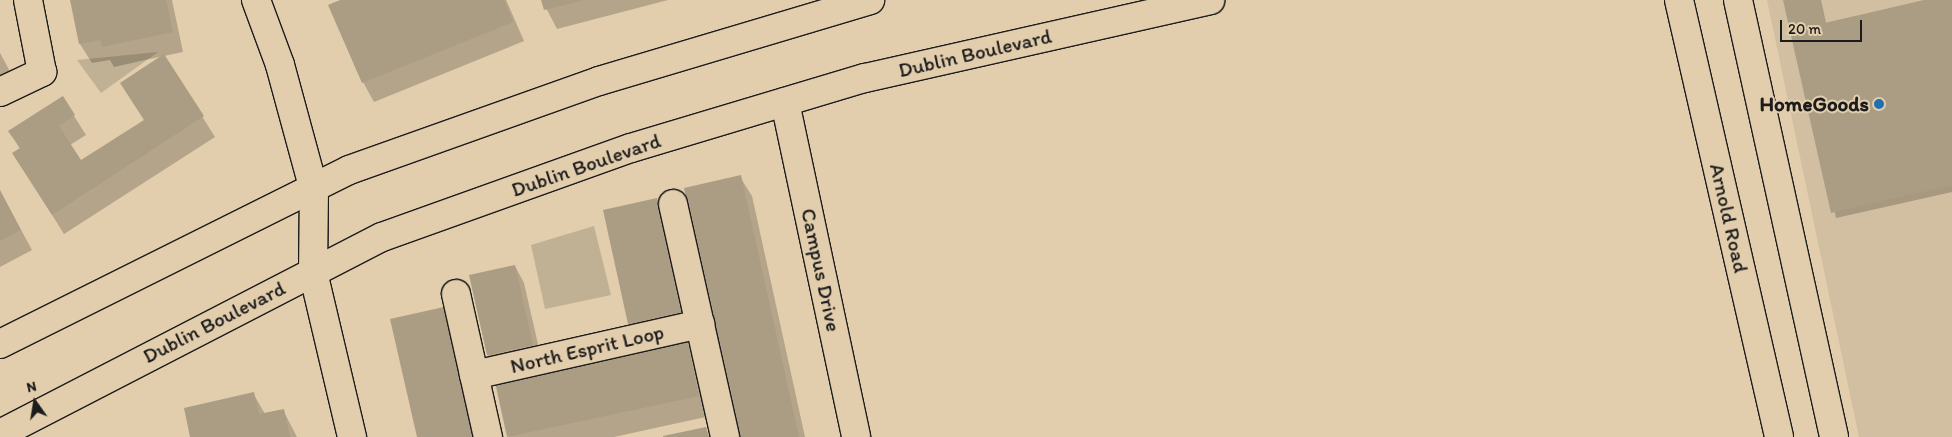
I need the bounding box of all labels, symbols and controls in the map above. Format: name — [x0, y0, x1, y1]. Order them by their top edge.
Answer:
scale bar — [1782, 10, 1864, 42]
text: 20 m — [1788, 20, 1821, 38]
street label: Dublin Boulevard — [896, 23, 1054, 83]
place label: HomeGoods — [1759, 91, 1869, 117]
marker: HomeGoods — [1873, 98, 1885, 110]
street label: Dublin Boulevard — [508, 128, 664, 202]
street label: Arnold Road — [1704, 161, 1754, 275]
street label: Campus Drive — [796, 206, 846, 334]
street label: Dublin Boulevard — [138, 275, 290, 369]
street label: North Esprit Loop — [507, 319, 667, 379]
north arrow — [10, 377, 60, 427]
text: N — [25, 378, 38, 396]

